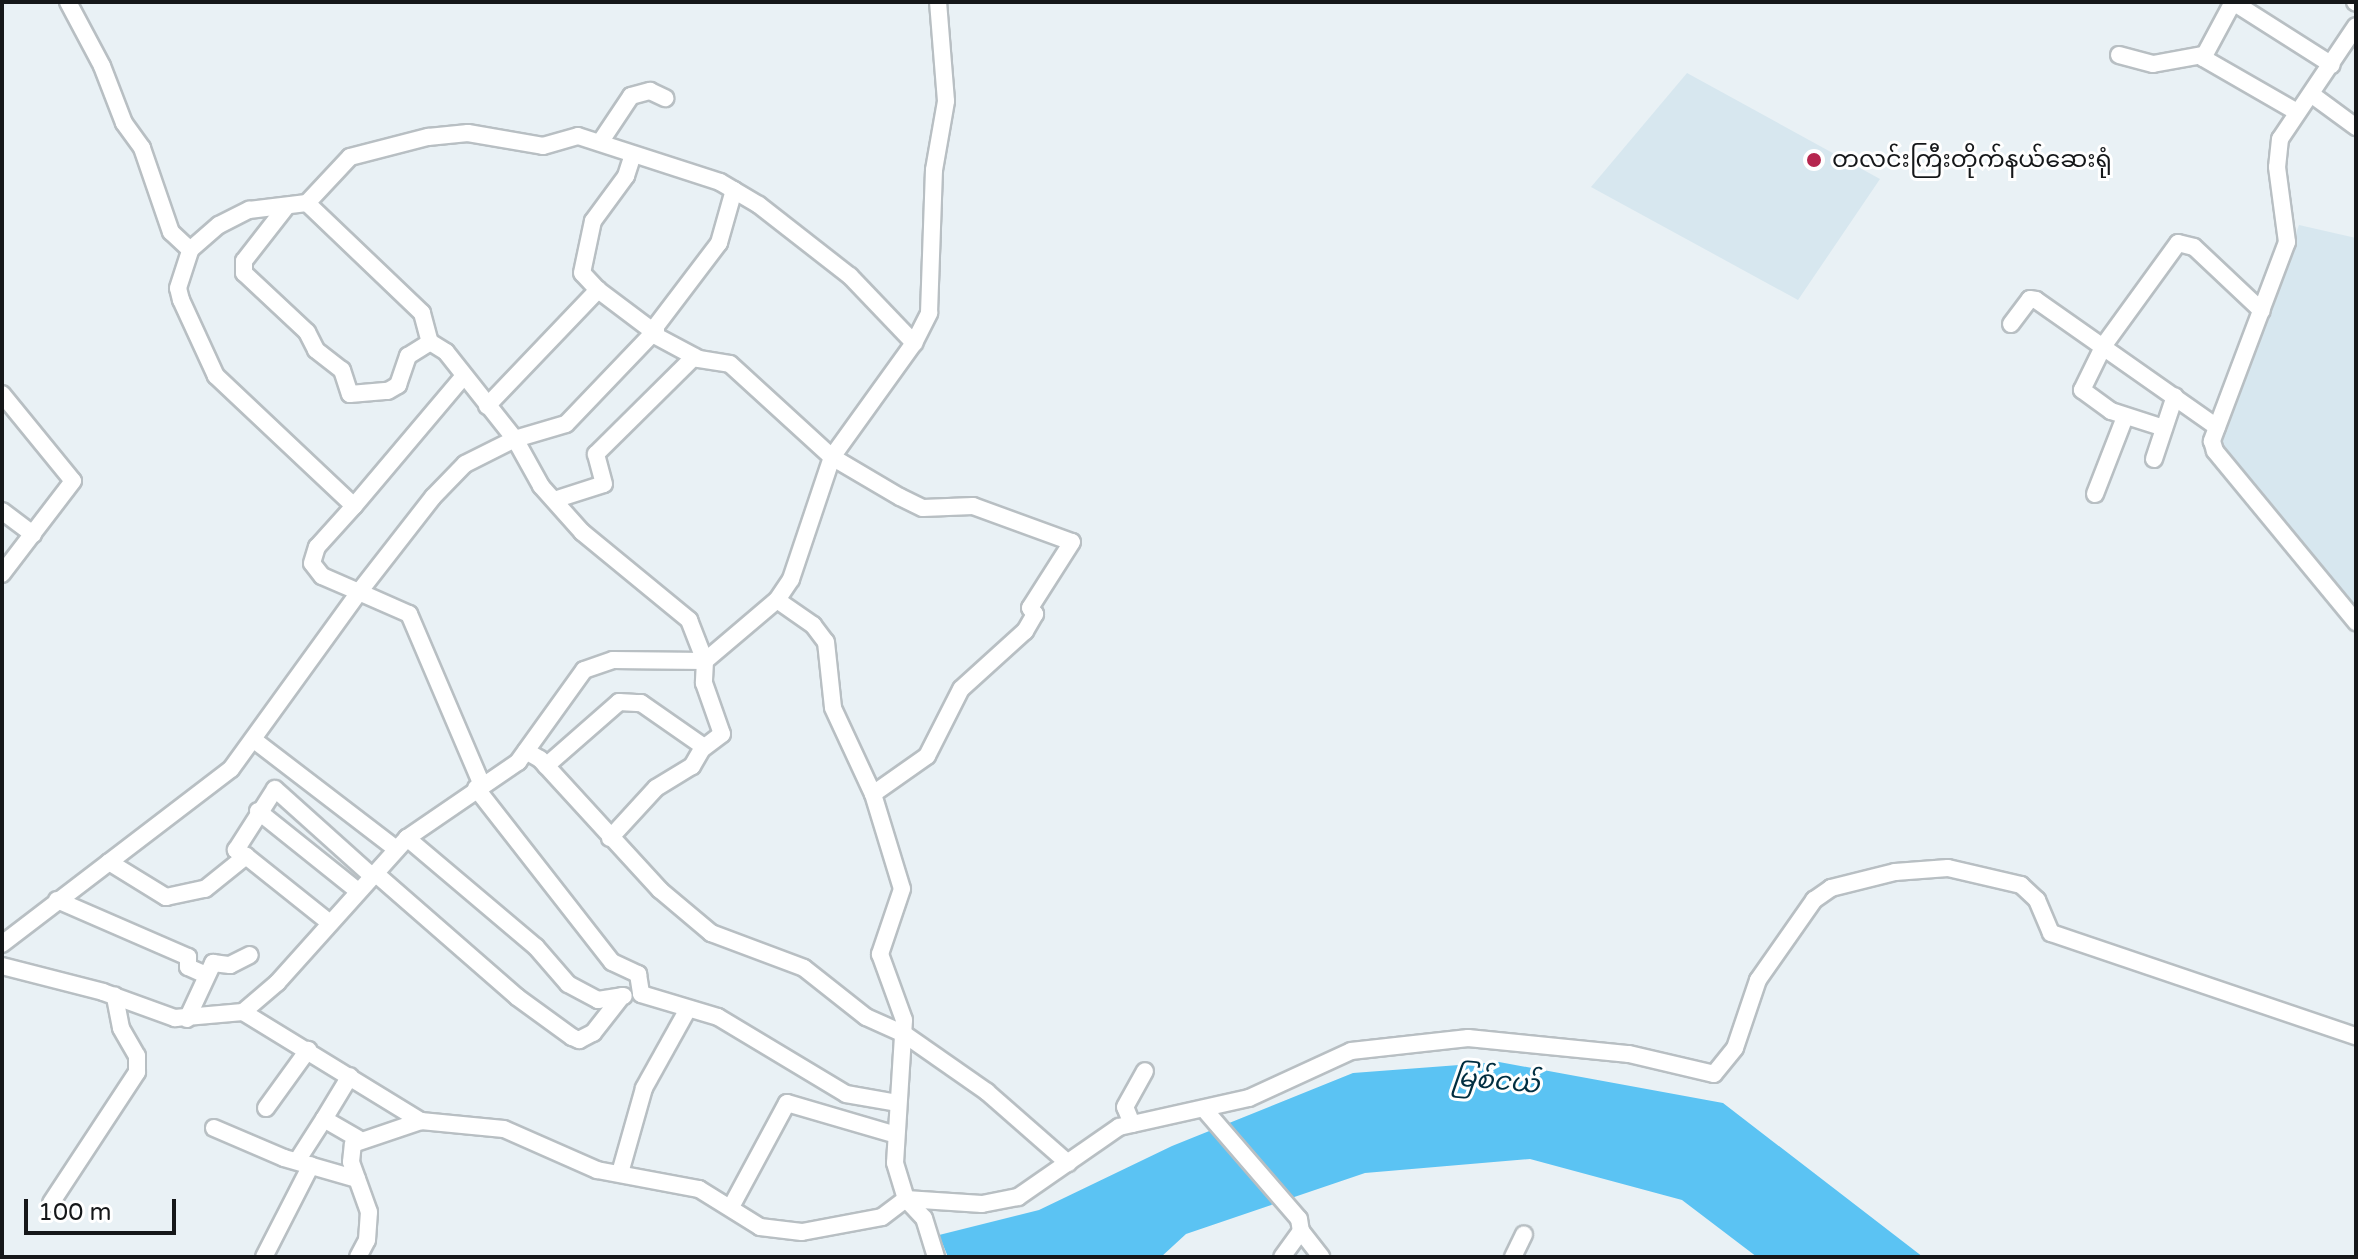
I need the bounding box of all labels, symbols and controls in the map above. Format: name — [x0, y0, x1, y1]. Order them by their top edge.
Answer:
place label: တလင်းကြီးတိုက်နယ်ဆေးရုံ — [1832, 146, 2112, 174]
marker: တလင်းကြီးတိုက်နယ်ဆေးရုံ — [1803, 149, 1825, 171]
water label: မြစ်ငယ် — [1451, 1062, 1541, 1100]
scale bar — [28, 1183, 180, 1233]
text: 100 m — [38, 1198, 112, 1227]

